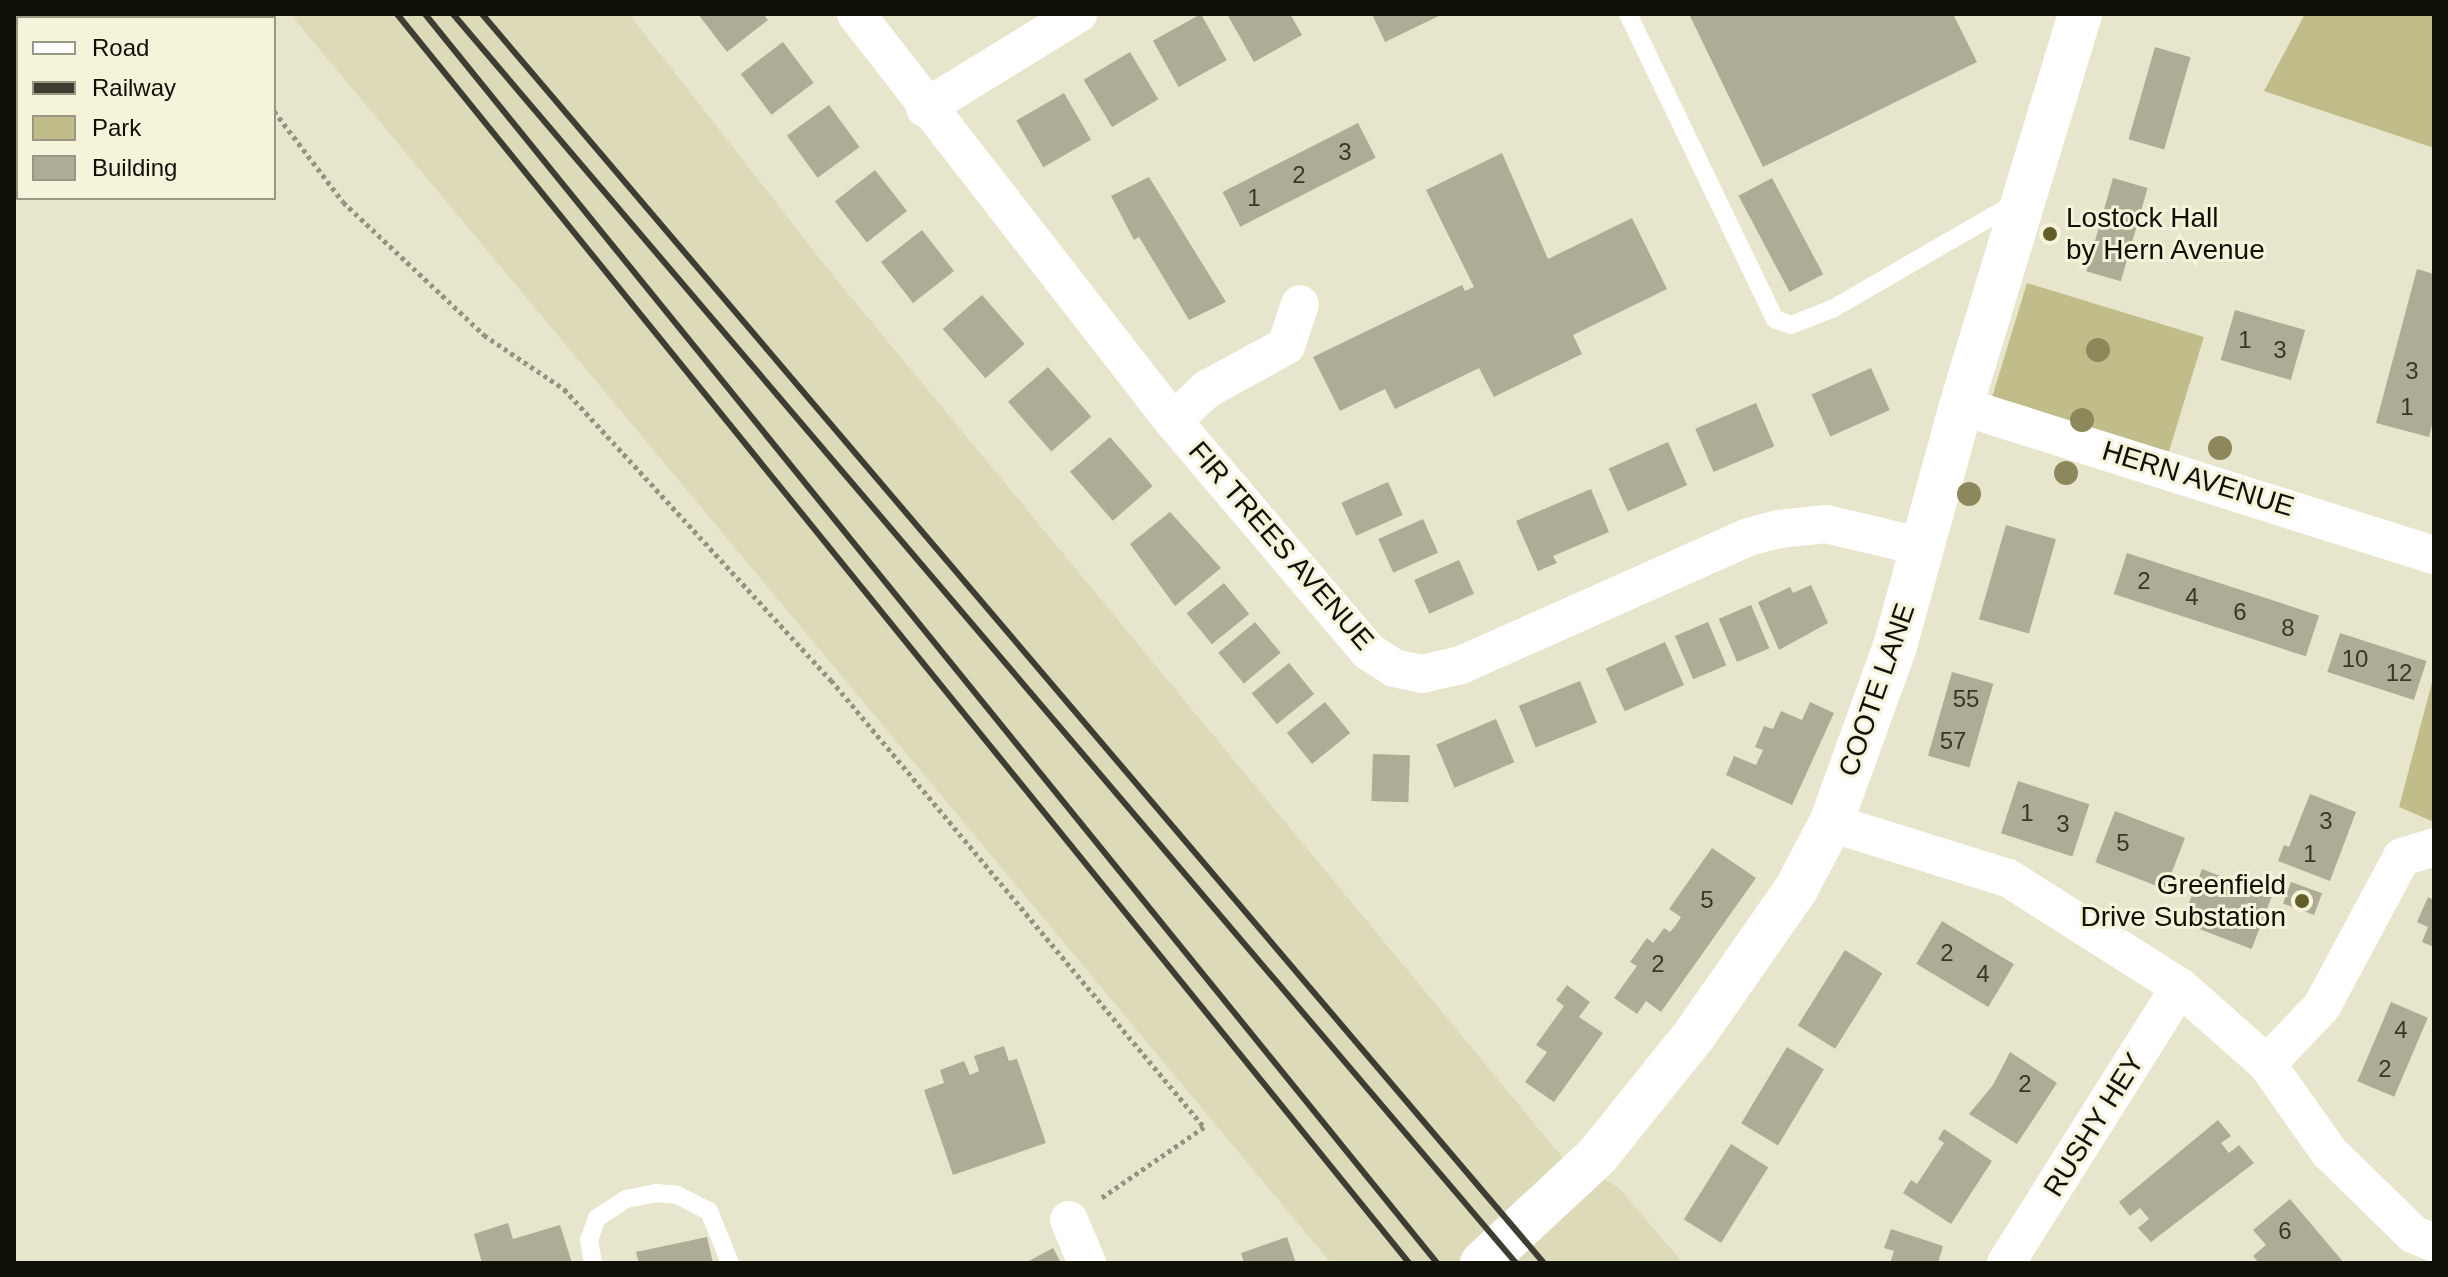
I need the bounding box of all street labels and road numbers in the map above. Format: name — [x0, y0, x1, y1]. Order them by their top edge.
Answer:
street label: FIR TREES AVENUE — [1181, 434, 1381, 658]
street label: HERN AVENUE — [2097, 434, 2299, 524]
street label: COOTE LANE — [1832, 599, 1922, 781]
street label: RUSHY HEY — [2036, 1047, 2152, 1203]

